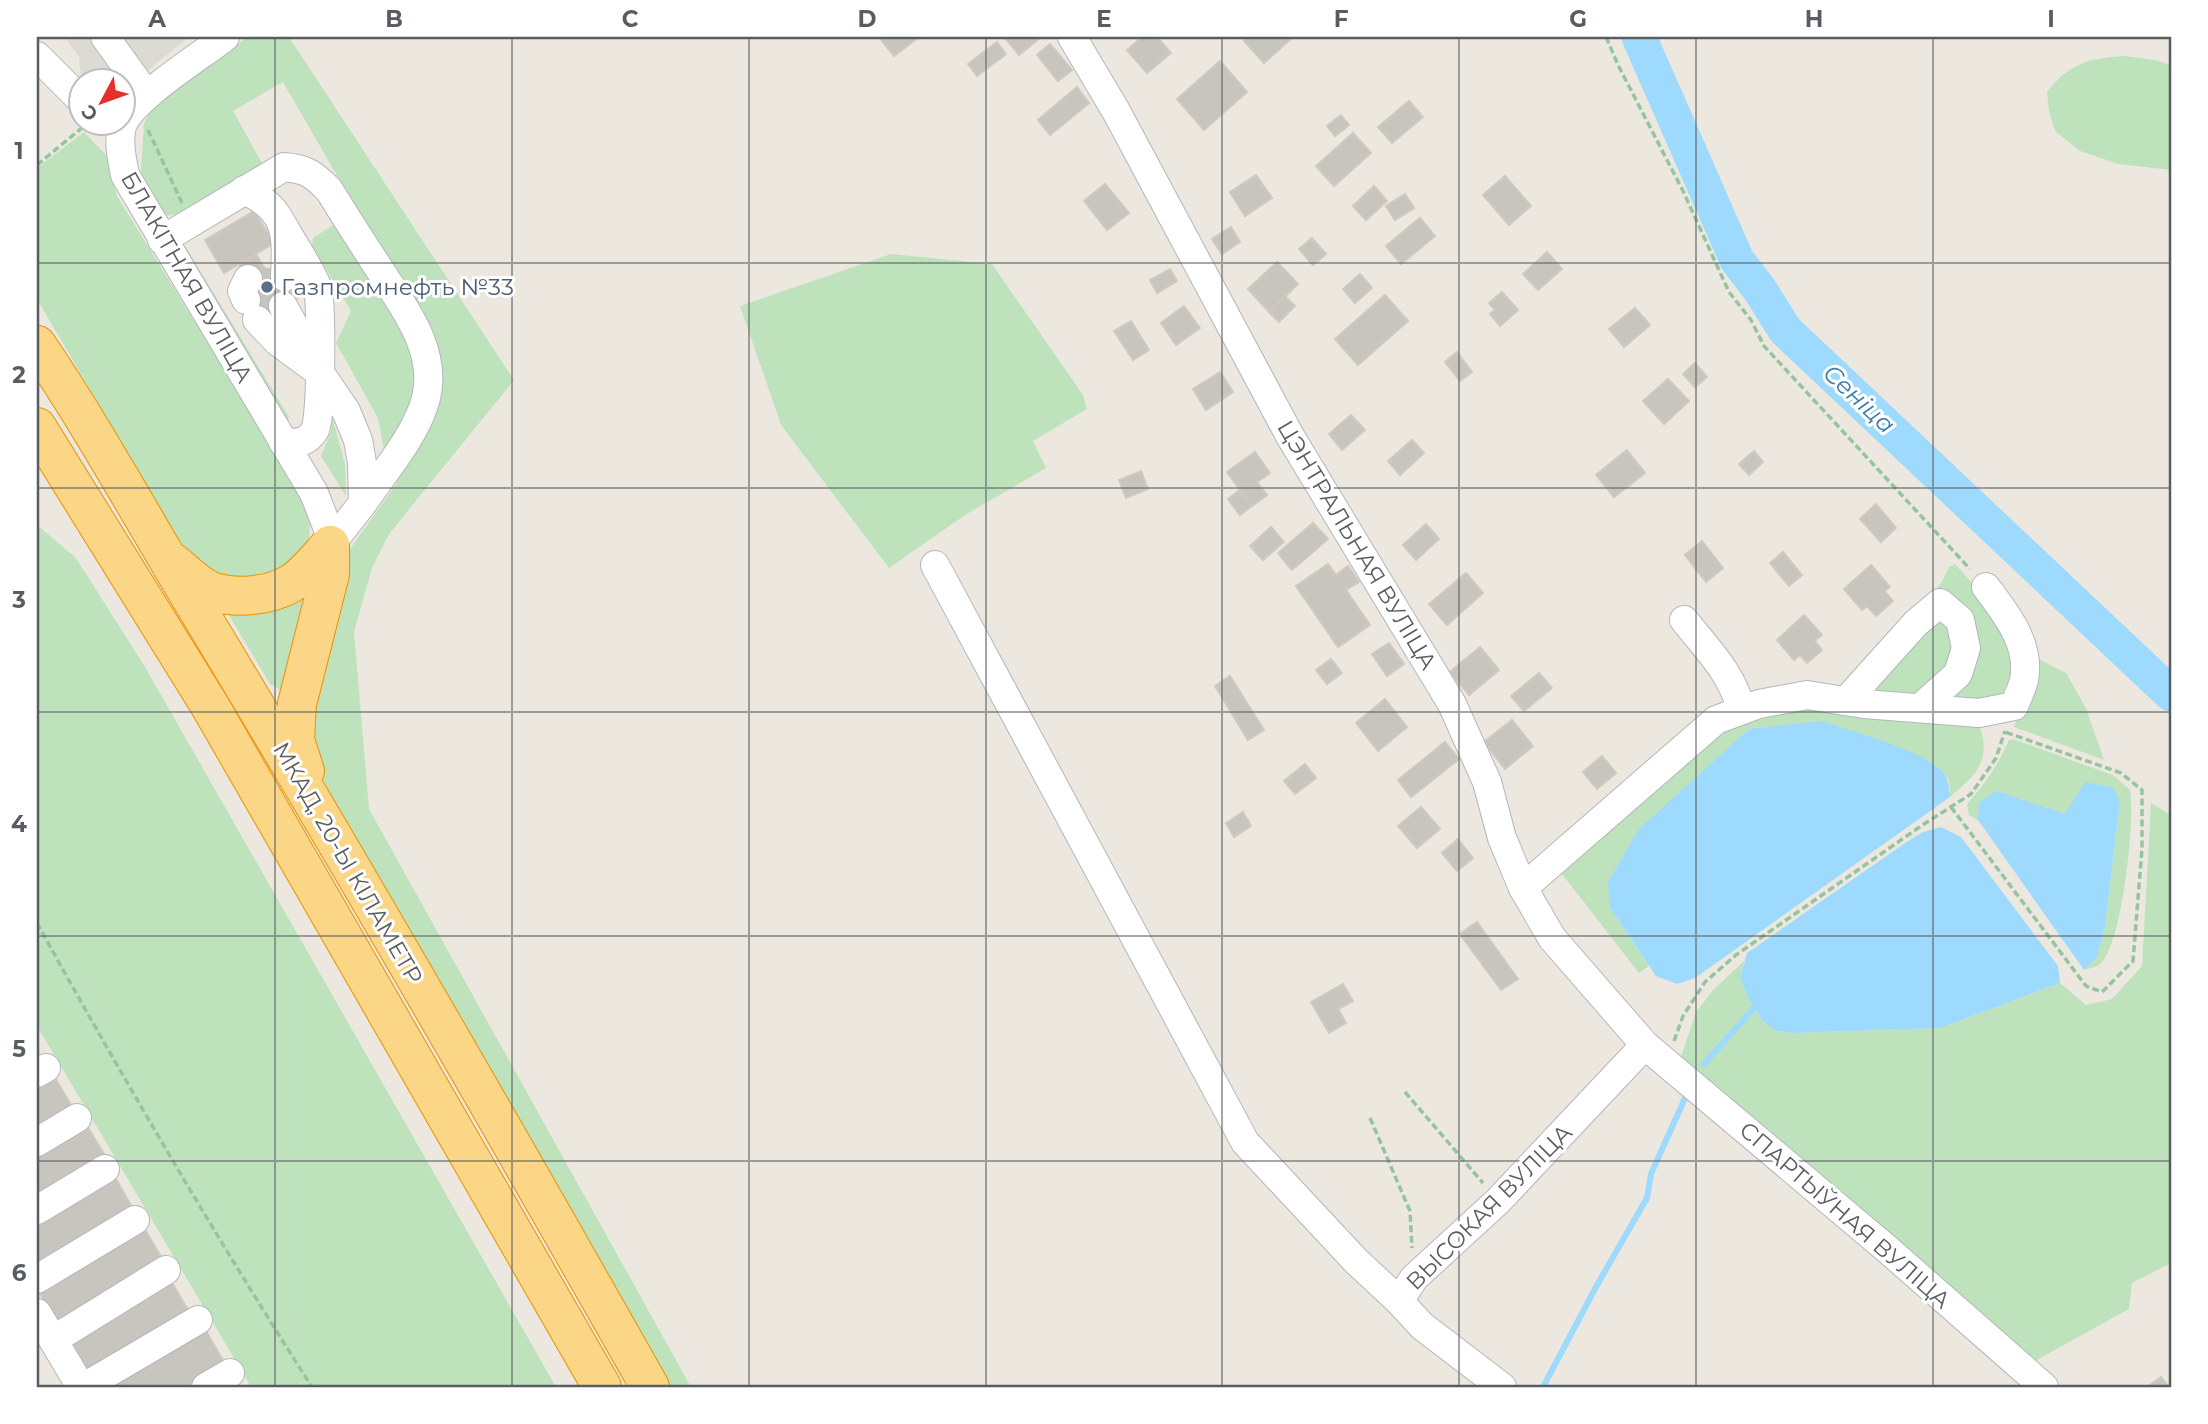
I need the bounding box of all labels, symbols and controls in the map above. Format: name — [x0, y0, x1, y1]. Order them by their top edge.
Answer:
text: A — [147, 5, 166, 33]
text: B — [385, 5, 403, 33]
text: C — [622, 5, 639, 33]
text: D — [858, 5, 877, 33]
text: E — [1096, 5, 1112, 33]
text: F — [1334, 5, 1349, 33]
text: G — [1569, 5, 1587, 33]
text: H — [1805, 5, 1823, 33]
text: I — [2047, 5, 2055, 33]
north arrow — [66, 66, 136, 136]
text: С — [76, 100, 103, 126]
text: 1 — [14, 137, 24, 165]
street label: БЛАКІТНАЯ ВУЛІЦА — [115, 166, 259, 388]
place label: Газпромнефть №33 — [281, 273, 514, 301]
marker: Газпромнефть №33 — [259, 279, 275, 295]
water label: Сеніца — [1817, 358, 1901, 439]
text: 2 — [12, 361, 26, 389]
street label: ЦЭНТРАЛЬНАЯ ВУЛІЦА — [1271, 415, 1443, 675]
text: 3 — [11, 586, 26, 614]
street label: МКАД, 20-Ы КІЛАМЕТР — [267, 737, 429, 989]
text: 4 — [11, 810, 27, 838]
text: 5 — [12, 1035, 26, 1063]
street label: СПАРТЫЎНАЯ ВУЛІЦА — [1734, 1116, 1956, 1314]
street label: ВЫСОКАЯ ВУЛІЦА — [1400, 1118, 1578, 1296]
text: 6 — [12, 1259, 27, 1287]

